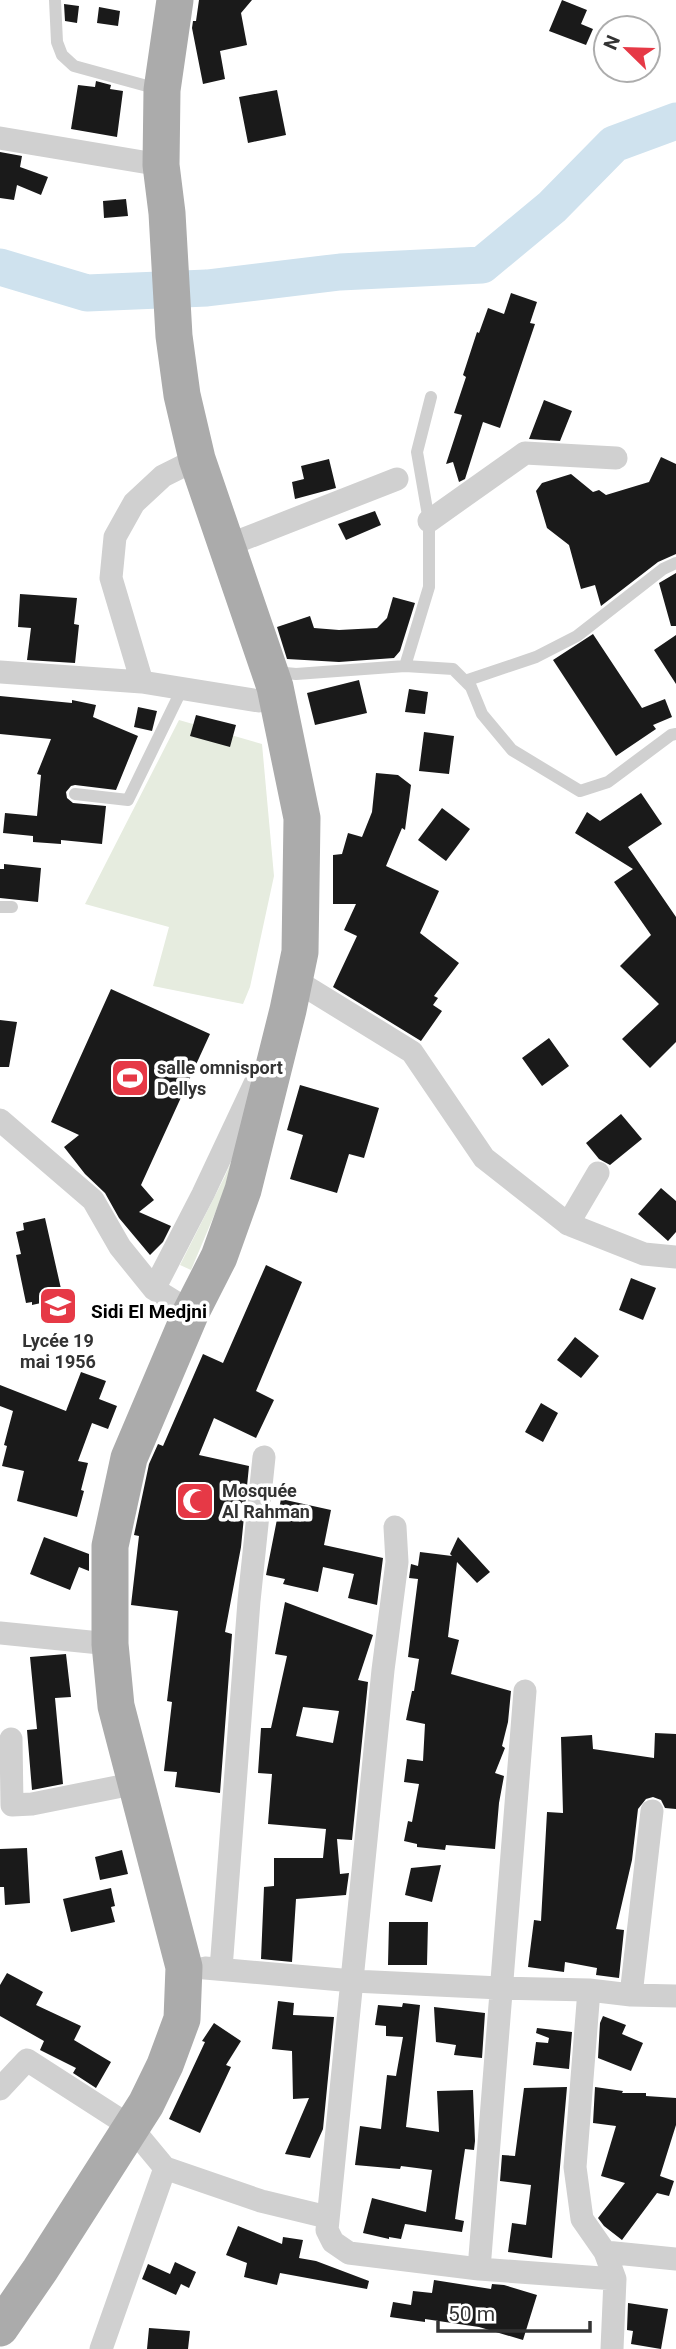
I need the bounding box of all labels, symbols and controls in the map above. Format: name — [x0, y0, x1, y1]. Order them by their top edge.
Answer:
north arrow — [592, 14, 662, 84]
text: N — [599, 32, 625, 53]
sports icon: salle omnisport Dellys — [109, 1057, 151, 1099]
place label: salle omnisport Dellys — [157, 1057, 283, 1099]
school or university icon: Lycée 19 mai 1956 — [37, 1285, 79, 1327]
district label: Sidi El Medjni — [91, 1300, 207, 1323]
place label: Lycée 19 mai 1956 — [20, 1330, 96, 1372]
mosque icon: Mosquée Al Rahman — [174, 1480, 216, 1522]
place label: Mosquée Al Rahman — [222, 1480, 310, 1522]
scale bar — [438, 2290, 590, 2334]
text: 50 m — [448, 2302, 495, 2326]

